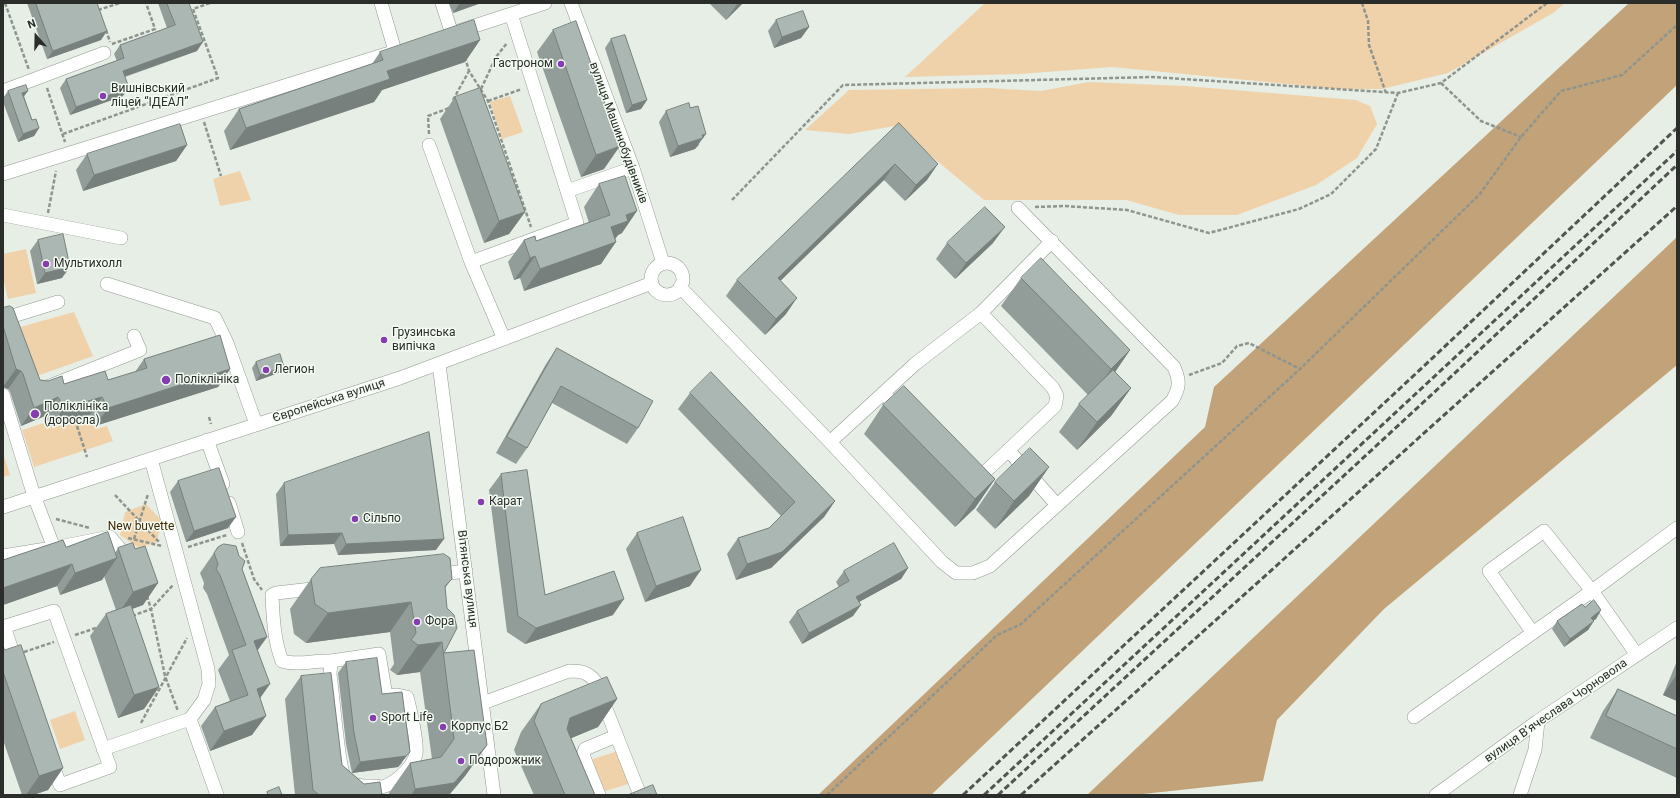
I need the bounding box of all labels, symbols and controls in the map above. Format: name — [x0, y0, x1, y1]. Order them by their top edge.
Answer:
north arrow — [16, 16, 56, 56]
text: N — [26, 17, 38, 32]
place label: Гастроном — [493, 57, 553, 71]
marker: Гастроном — [556, 59, 566, 69]
street label: вулиця Машинобудівників — [586, 60, 650, 206]
place label: Вишнівський ліцей “ІДЕАЛ” — [111, 82, 188, 110]
marker: Вишнівський ліцей “ІДЕАЛ” — [98, 91, 108, 101]
place label: Мультихолл — [54, 257, 122, 271]
marker: Мультихолл — [41, 259, 51, 269]
place label: Грузинська випічка — [392, 326, 456, 354]
marker: Грузинська випічка — [379, 335, 389, 345]
place label: Легион — [274, 363, 315, 377]
marker: Легион — [261, 365, 271, 375]
place label: Поліклініка — [175, 373, 239, 387]
marker: Поліклініка — [160, 374, 172, 386]
street label: Європейська вулиця — [271, 376, 387, 426]
place label: Поліклініка (доросла) — [44, 400, 108, 428]
marker: Поліклініка (доросла) — [29, 408, 41, 420]
place label: Карат — [489, 495, 522, 509]
marker: Карат — [476, 497, 486, 507]
place label: Сільпо — [363, 512, 401, 526]
marker: Сільпо — [350, 514, 360, 524]
park label: New buvette — [108, 520, 174, 534]
street label: Вітянська вулиця — [454, 529, 480, 629]
place label: Фора — [425, 615, 454, 629]
marker: Фора — [412, 617, 422, 627]
street label: вулиця Вʼячеслава Чорновола — [1482, 656, 1630, 766]
place label: Sport Life — [381, 711, 433, 725]
marker: Sport Life — [368, 713, 378, 723]
place label: Корпус Б2 — [451, 720, 508, 734]
marker: Корпус Б2 — [438, 722, 448, 732]
place label: Подорожник — [469, 754, 541, 768]
marker: Подорожник — [456, 756, 466, 766]

